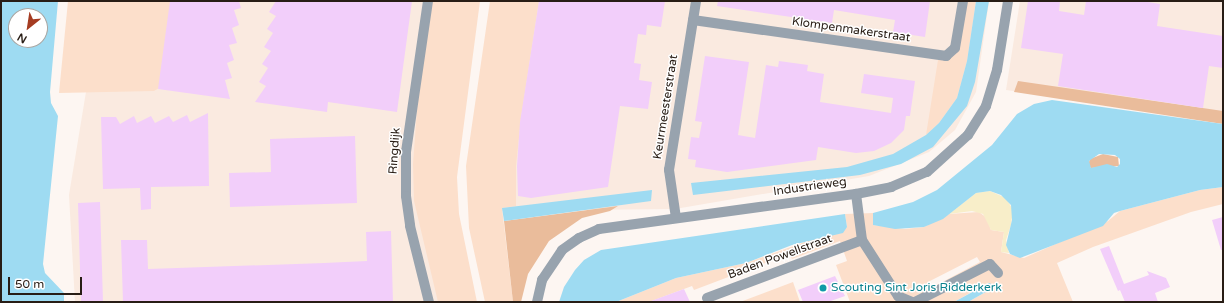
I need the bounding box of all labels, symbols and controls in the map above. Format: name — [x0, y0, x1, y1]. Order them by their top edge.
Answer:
north arrow — [8, 8, 48, 48]
street label: Klompenmakerstraat — [791, 15, 911, 45]
text: N — [15, 30, 29, 46]
street label: Keurmeesterstraat — [651, 54, 681, 160]
street label: Ringdijk — [386, 127, 404, 175]
street label: Industrieweg — [772, 175, 848, 199]
street label: Baden Powellstraat — [726, 231, 834, 283]
scale bar — [10, 269, 84, 295]
text: 50 m — [15, 277, 44, 291]
place label: Scouting Sint Joris Ridderkerk — [831, 281, 1002, 295]
marker: Scouting Sint Joris Ridderkerk — [818, 283, 828, 293]

